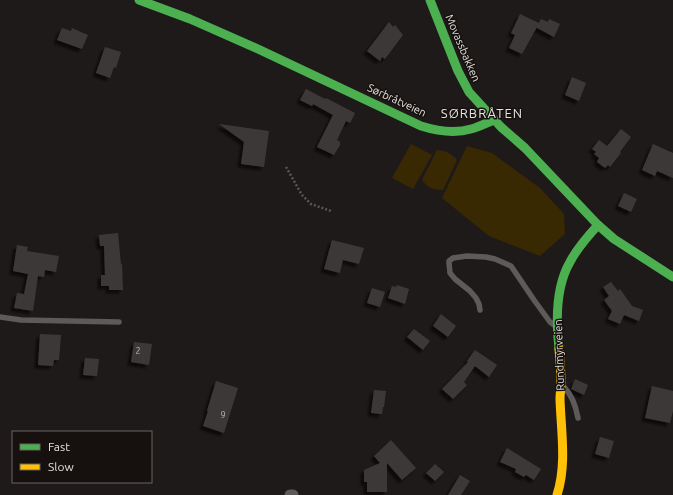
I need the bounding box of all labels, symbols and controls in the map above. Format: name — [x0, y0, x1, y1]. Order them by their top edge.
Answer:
street label: Movassbakken — [443, 13, 483, 83]
street label: Sørbråtveien — [366, 81, 428, 119]
district label: SØRBRÅTEN — [441, 106, 523, 120]
street label: Rundmyrveien — [552, 319, 566, 391]
house number: 2 — [135, 346, 141, 356]
house number: 9 — [220, 410, 226, 420]
legend — [12, 431, 152, 483]
text: Fast — [48, 440, 70, 453]
text: Slow — [48, 460, 74, 473]

